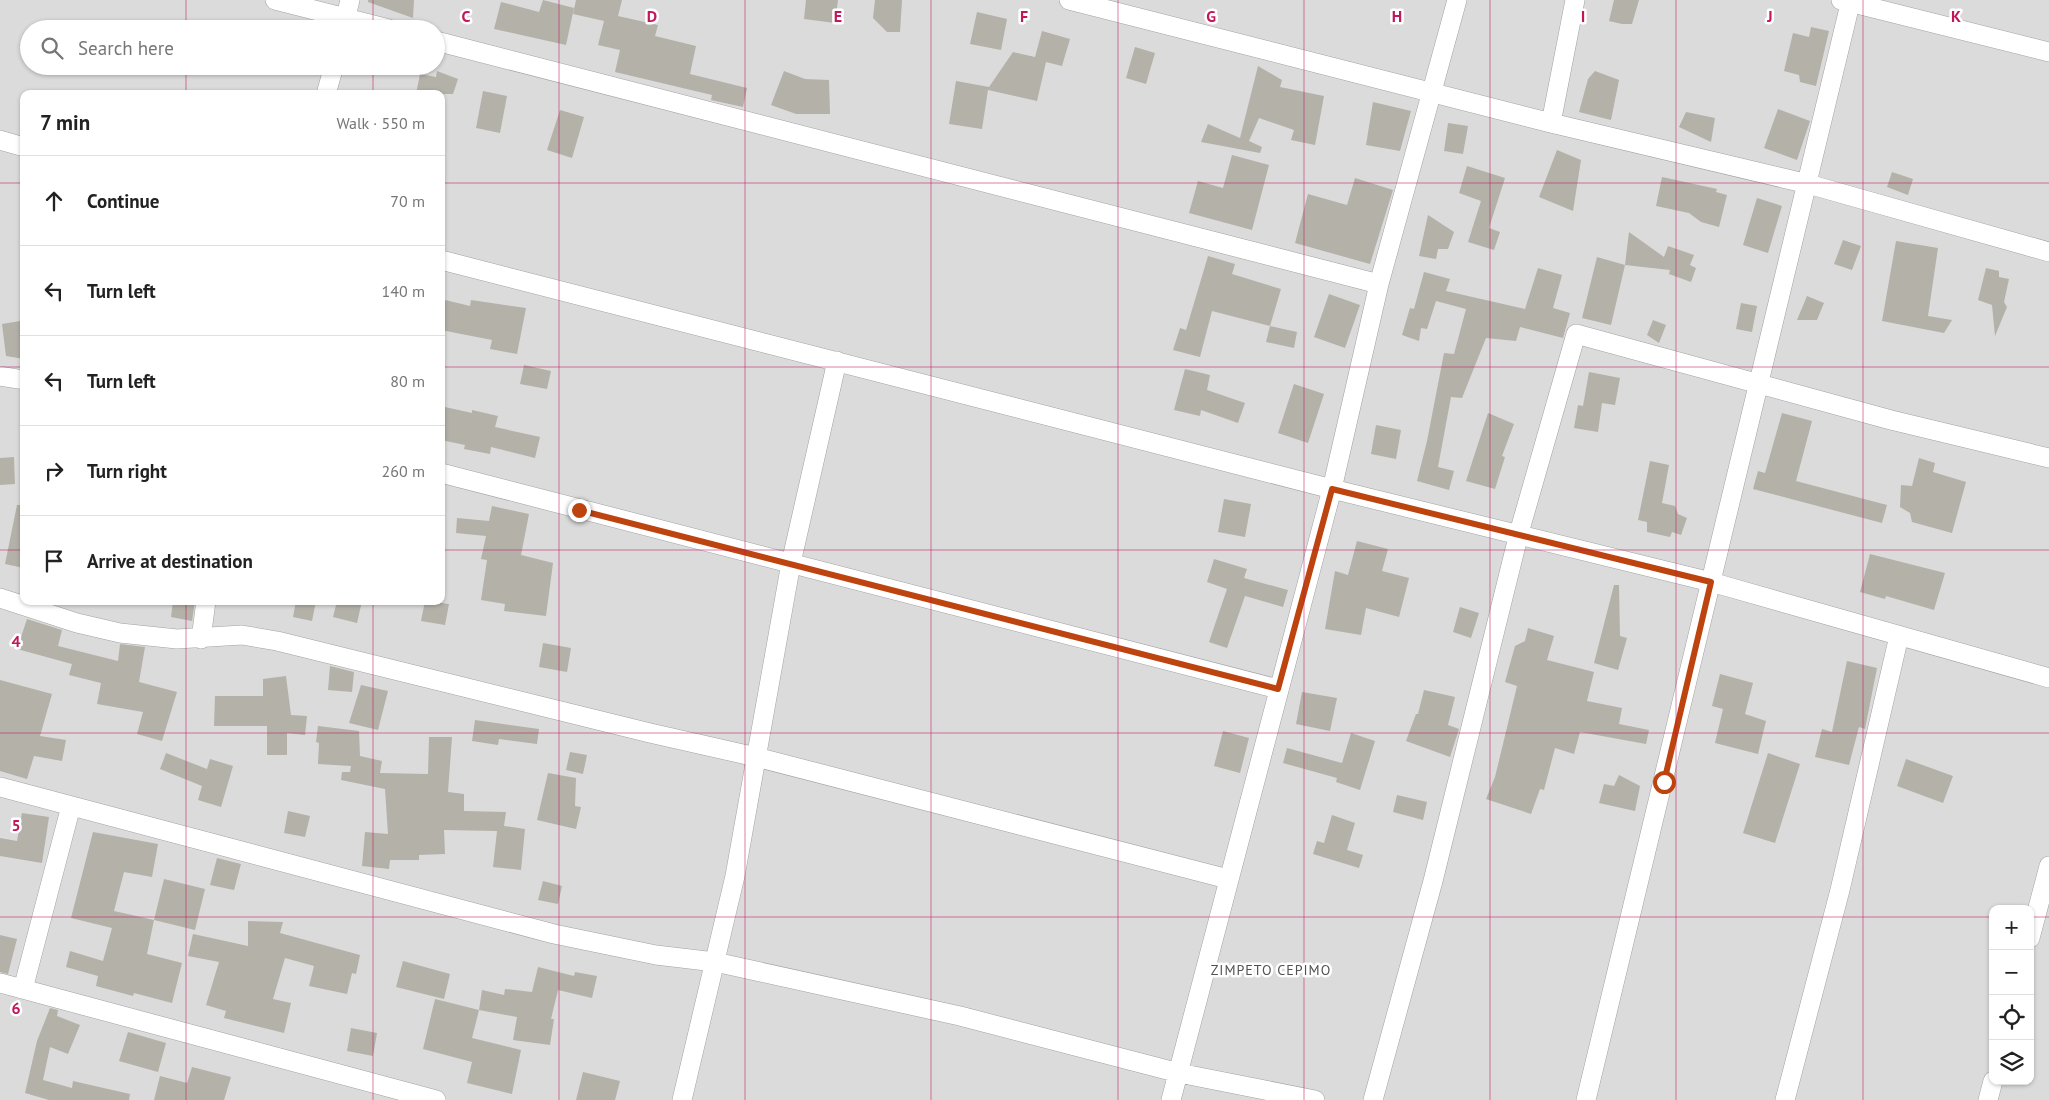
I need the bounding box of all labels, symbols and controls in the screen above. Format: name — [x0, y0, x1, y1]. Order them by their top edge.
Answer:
text: C — [462, 6, 471, 26]
text: D — [647, 6, 657, 26]
text: E — [834, 6, 842, 26]
text: F — [1020, 6, 1028, 26]
text: G — [1206, 6, 1216, 26]
text: H — [1392, 6, 1402, 26]
text: I — [1581, 6, 1585, 26]
text: J — [1766, 6, 1773, 26]
text: K — [1951, 6, 1961, 26]
search box — [20, 20, 445, 75]
icon: search — [38, 34, 66, 62]
text: Search here — [78, 36, 174, 60]
text: 7 min — [40, 109, 90, 136]
text: Walk · 550 m — [336, 113, 425, 133]
icon: ahead — [40, 187, 68, 215]
text: Continue — [87, 189, 159, 213]
text: 70 m — [390, 191, 425, 211]
icon: left — [40, 277, 68, 305]
text: Turn left — [87, 279, 156, 303]
text: 140 m — [382, 281, 425, 301]
icon: left — [40, 367, 68, 395]
text: Turn left — [87, 369, 156, 393]
text: 80 m — [390, 371, 425, 391]
icon: right — [40, 457, 68, 485]
text: Turn right — [87, 459, 167, 483]
text: 260 m — [382, 461, 425, 481]
route end — [568, 499, 591, 522]
icon: arrive — [40, 547, 68, 575]
text: Arrive at destination — [87, 549, 253, 573]
text: 4 — [11, 631, 21, 651]
route start — [1653, 771, 1676, 794]
text: 5 — [11, 815, 21, 835]
map controls — [1989, 905, 2034, 1085]
button: + — [1989, 905, 2034, 950]
button: − — [1989, 950, 2034, 995]
district label: ZIMPETO CEPIMO — [1211, 961, 1331, 979]
button: locate — [1989, 995, 2034, 1040]
text: 6 — [11, 998, 21, 1018]
button: layers — [1989, 1040, 2034, 1085]

